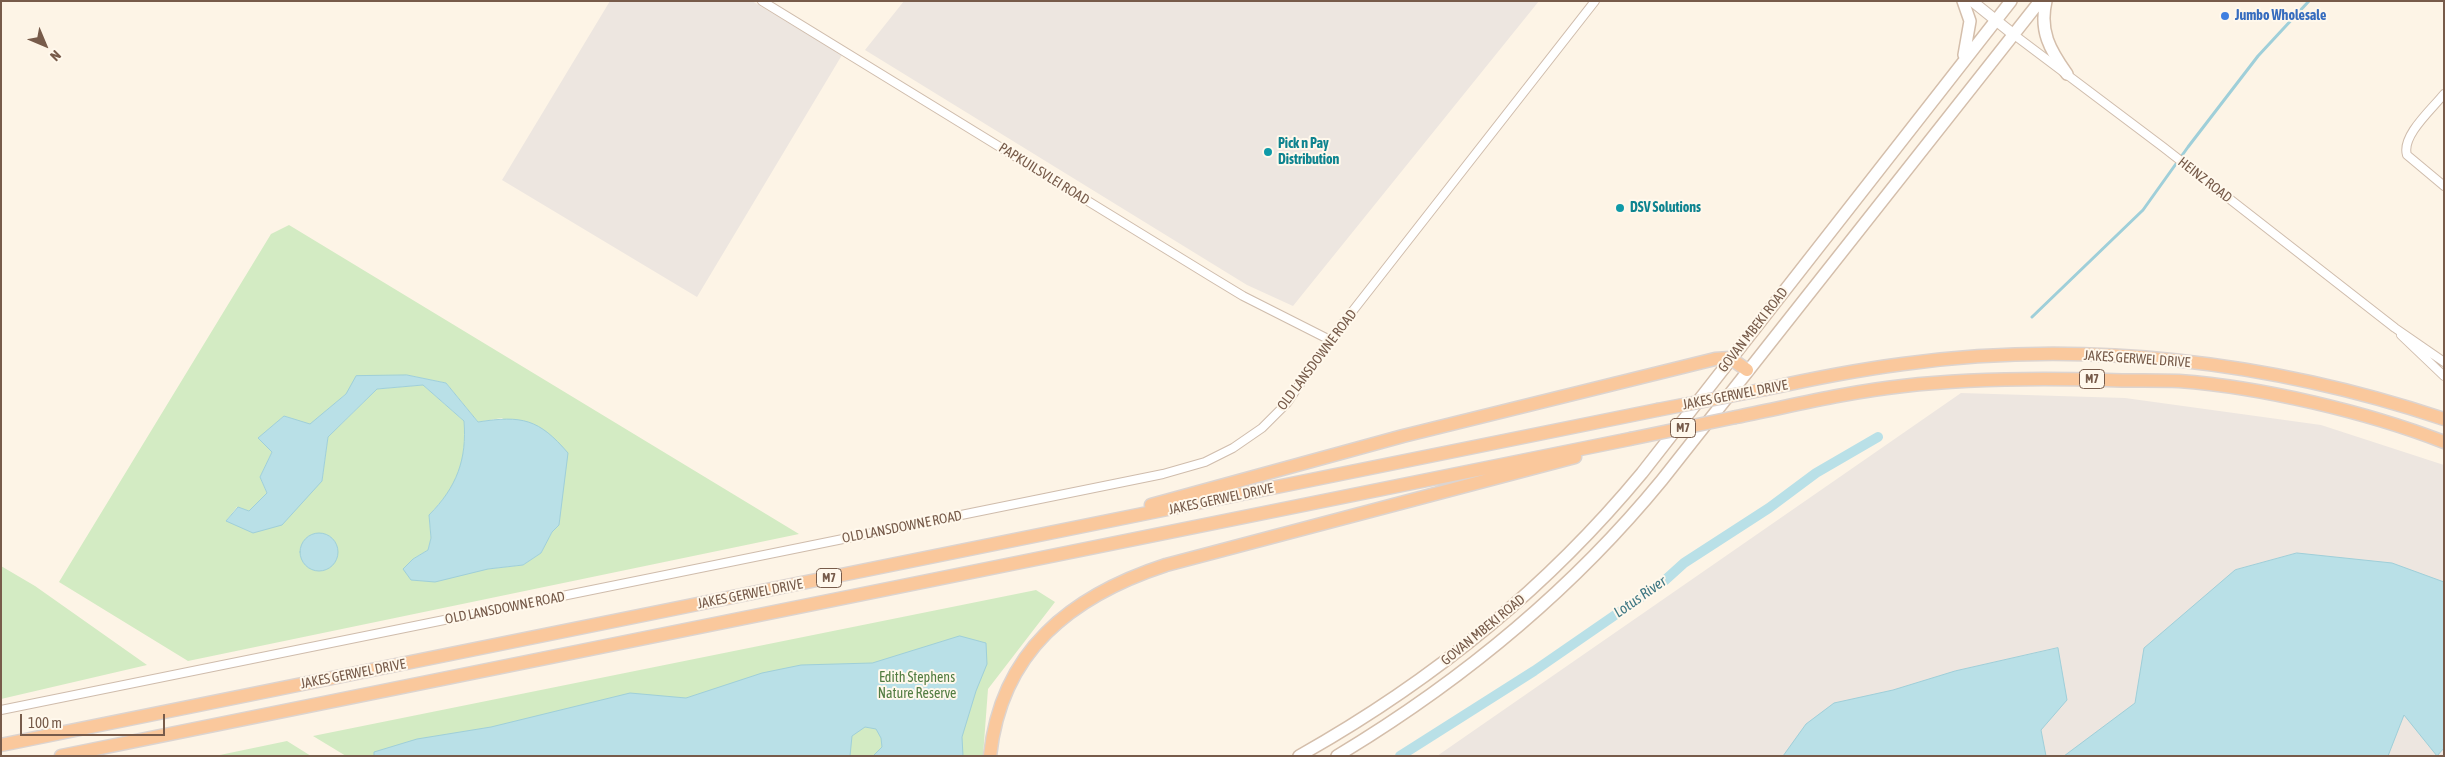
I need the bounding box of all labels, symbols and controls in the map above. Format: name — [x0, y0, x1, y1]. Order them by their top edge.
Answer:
place label: Jumbo Wholesale — [2235, 8, 2326, 24]
marker: Jumbo Wholesale — [2219, 10, 2231, 22]
north arrow — [20, 20, 70, 70]
text: N — [47, 47, 64, 64]
place label: Pick n Pay Distribution — [1278, 136, 1339, 168]
street label: PAPKUILSVLEI ROAD — [996, 139, 1092, 209]
marker: Pick n Pay Distribution — [1262, 146, 1274, 158]
street label: HEINZ ROAD — [2175, 154, 2235, 206]
place label: DSV Solutions — [1630, 200, 1701, 216]
marker: DSV Solutions — [1614, 202, 1626, 214]
street label: GOVAN MBEKI ROAD — [1715, 284, 1791, 376]
street label: OLD LANSDOWNE ROAD — [1274, 306, 1360, 414]
street label: JAKES GERWEL DRIVE — [2083, 347, 2191, 371]
road number: M7 — [2080, 369, 2104, 388]
street label: JAKES GERWEL DRIVE — [1681, 377, 1789, 413]
road number: M7 — [1670, 418, 1696, 438]
street label: JAKES GERWEL DRIVE — [1167, 480, 1275, 518]
street label: OLD LANSDOWNE ROAD — [841, 507, 963, 547]
road number: M7 — [816, 568, 842, 588]
water label: Lotus River — [1610, 572, 1670, 622]
street label: JAKES GERWEL DRIVE — [696, 576, 804, 612]
street label: OLD LANSDOWNE ROAD — [444, 588, 566, 628]
street label: GOVAN MBEKI ROAD — [1438, 591, 1528, 669]
street label: JAKES GERWEL DRIVE — [299, 656, 407, 692]
park label: Edith Stephens Nature Reserve — [878, 670, 956, 702]
scale bar — [22, 704, 168, 736]
text: 100 m — [28, 714, 62, 731]

